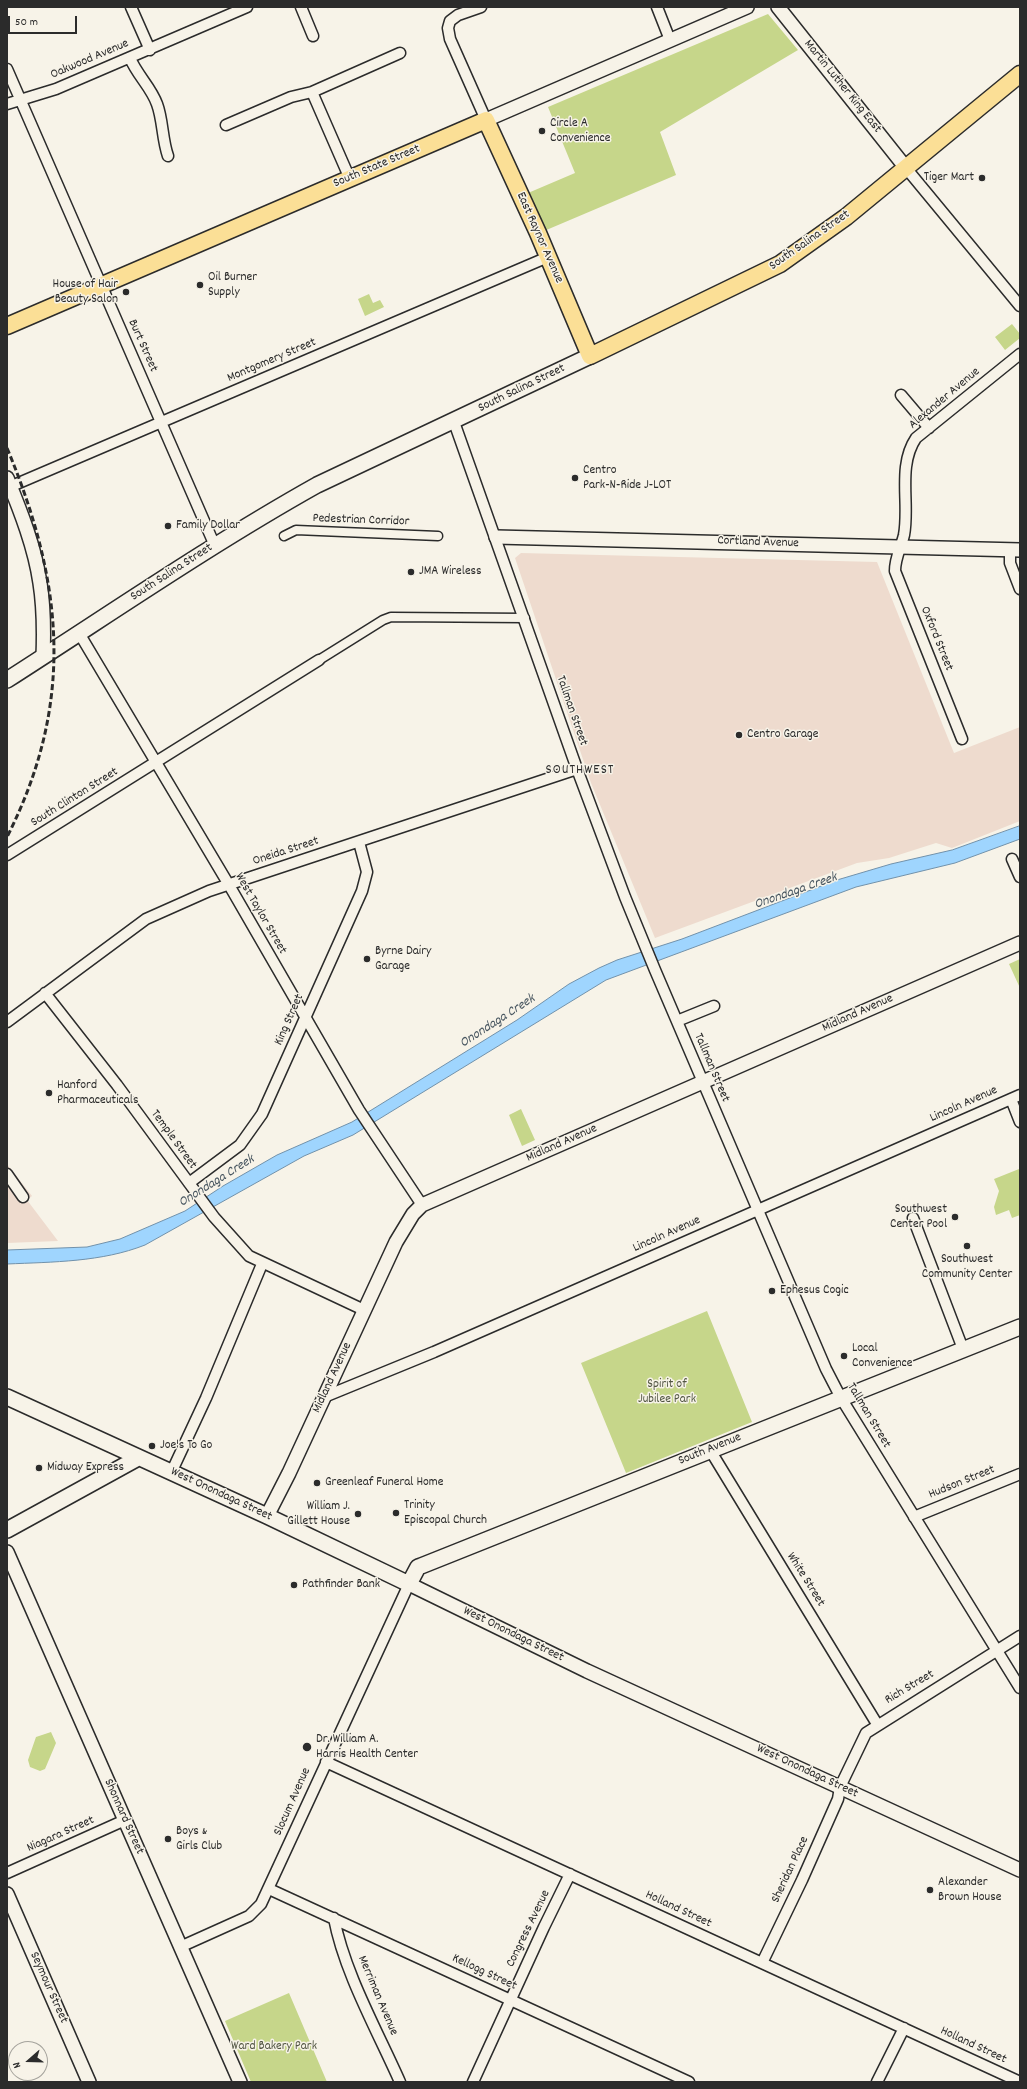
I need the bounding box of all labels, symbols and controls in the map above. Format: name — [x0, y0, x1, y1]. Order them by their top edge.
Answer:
scale bar — [10, 8, 79, 34]
text: 50 m — [15, 14, 38, 31]
street label: Oakwood Avenue — [49, 37, 131, 83]
street label: Martin Luther King East — [800, 37, 884, 137]
place label: Circle A Convenience — [550, 116, 610, 147]
marker: Circle A Convenience — [537, 126, 547, 136]
street label: South State Street — [331, 142, 423, 192]
place label: Tiger Mart — [924, 170, 974, 186]
marker: Tiger Mart — [977, 173, 987, 183]
street label: East Raynor Avenue — [512, 190, 566, 286]
street label: South Salina Street — [767, 207, 853, 275]
place label: Oil Burner Supply — [208, 270, 257, 301]
place label: House of Hair Beauty Salon — [52, 277, 118, 308]
marker: Oil Burner Supply — [195, 280, 205, 290]
marker: House of Hair Beauty Salon — [121, 287, 131, 297]
street label: Burt Street — [123, 317, 161, 375]
street label: Montgomery Street — [225, 335, 319, 387]
street label: South Salina Street — [476, 361, 568, 417]
street label: Alexander Avenue — [906, 365, 984, 433]
place label: Centro Park-N-Ride J-LOT — [583, 463, 671, 494]
marker: Centro Park-N-Ride J-LOT — [570, 473, 580, 483]
street label: Pedestrian Corridor — [312, 512, 410, 530]
place label: Family Dollar — [176, 518, 240, 534]
marker: Family Dollar — [163, 521, 173, 531]
street label: Cortland Avenue — [717, 534, 799, 552]
street label: South Salina Street — [128, 541, 216, 605]
place label: JMA Wireless — [419, 564, 482, 580]
marker: JMA Wireless — [406, 567, 416, 577]
street label: Oxford Street — [916, 604, 956, 674]
street label: Tallman Street — [552, 674, 590, 748]
place label: Centro Garage — [747, 727, 819, 743]
marker: Centro Garage — [734, 730, 744, 740]
district label: SOUTHWEST — [546, 763, 614, 779]
street label: South Clinton Street — [29, 765, 121, 831]
street label: Oneida Street — [251, 834, 321, 870]
water label: Onondaga Creek — [752, 870, 840, 914]
street label: West Taylor Street — [230, 871, 290, 957]
place label: Byrne Dairy Garage — [375, 944, 431, 975]
marker: Byrne Dairy Garage — [362, 954, 372, 964]
water label: Onondaga Creek — [457, 991, 539, 1053]
street label: Midland Avenue — [820, 991, 896, 1037]
street label: King Street — [272, 992, 308, 1048]
street label: Tallman Street — [690, 1031, 732, 1105]
place label: Hanford Pharmaceuticals — [57, 1078, 138, 1109]
street label: Lincoln Avenue — [928, 1083, 1000, 1127]
marker: Hanford Pharmaceuticals — [44, 1088, 54, 1098]
street label: Temple Street — [146, 1107, 200, 1173]
street label: Midland Avenue — [524, 1121, 600, 1167]
water label: Onondaga Creek — [176, 1152, 258, 1212]
place label: Southwest Center Pool — [890, 1202, 947, 1233]
marker: Southwest Center Pool — [950, 1212, 960, 1222]
street label: Lincoln Avenue — [631, 1213, 703, 1257]
marker: Southwest Community Center — [962, 1241, 972, 1251]
place label: Southwest Community Center — [922, 1252, 1012, 1283]
place label: Ephesus Cogic — [780, 1283, 849, 1299]
marker: Ephesus Cogic — [767, 1286, 777, 1296]
street label: Midland Avenue — [310, 1340, 356, 1416]
place label: Local Convenience — [852, 1341, 912, 1372]
marker: Local Convenience — [839, 1351, 849, 1361]
park label: Spirit of Jubilee Park — [638, 1377, 696, 1408]
street label: Tallman Street — [842, 1381, 894, 1451]
street label: South Avenue — [676, 1430, 744, 1470]
place label: Joe's To Go — [160, 1438, 212, 1454]
marker: Joe's To Go — [147, 1441, 157, 1451]
place label: Midway Express — [47, 1460, 124, 1476]
marker: Midway Express — [34, 1463, 44, 1473]
street label: Hudson Street — [927, 1463, 997, 1503]
street label: West Onondaga Street — [168, 1465, 274, 1525]
place label: Greenleaf Funeral Home — [325, 1475, 444, 1491]
marker: Greenleaf Funeral Home — [312, 1478, 322, 1488]
place label: Trinity Episcopal Church — [404, 1498, 487, 1529]
place label: William J. Gillett House — [287, 1499, 350, 1530]
marker: Trinity Episcopal Church — [391, 1508, 401, 1518]
marker: William J. Gillett House — [353, 1509, 363, 1519]
street label: White Street — [782, 1550, 828, 1610]
place label: Pathfinder Bank — [302, 1577, 380, 1593]
marker: Pathfinder Bank — [289, 1580, 299, 1590]
street label: West Onondaga Street — [460, 1604, 566, 1666]
street label: Rich Street — [883, 1667, 937, 1709]
place label: Dr. William A. Harris Health Center — [316, 1732, 418, 1763]
marker: Dr. William A. Harris Health Center — [301, 1741, 313, 1753]
street label: West Onondaga Street — [754, 1742, 860, 1802]
street label: Slocum Avenue — [271, 1766, 315, 1838]
street label: Shonnard Street — [99, 1777, 147, 1857]
street label: Niagara Street — [25, 1813, 97, 1857]
place label: Boys & Girls Club — [176, 1824, 222, 1855]
marker: Boys & Girls Club — [163, 1834, 173, 1844]
street label: Sheridan Place — [769, 1834, 813, 1906]
place label: Alexander Brown House — [938, 1875, 1001, 1906]
marker: Alexander Brown House — [925, 1885, 935, 1895]
street label: Congress Avenue — [504, 1888, 554, 1970]
street label: Holland Street — [642, 1888, 714, 1932]
street label: Seymour Street — [25, 1950, 71, 2026]
street label: Kellogg Street — [449, 1951, 519, 1995]
street label: Merriman Avenue — [353, 1954, 401, 2038]
street label: Holland Street — [937, 2024, 1009, 2068]
park label: Ward Bakery Park — [231, 2039, 317, 2055]
north arrow — [8, 2041, 48, 2081]
text: N — [9, 2059, 26, 2070]

